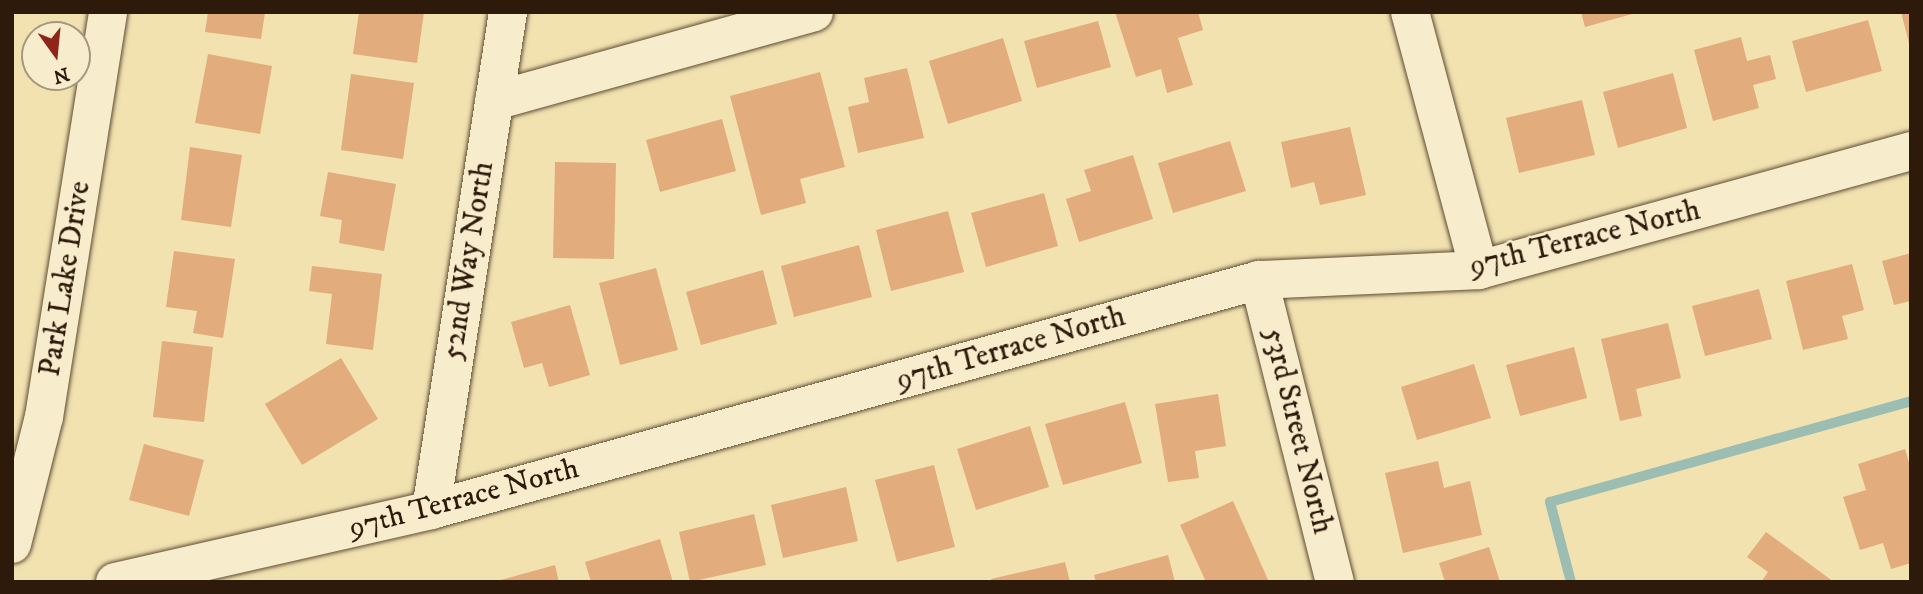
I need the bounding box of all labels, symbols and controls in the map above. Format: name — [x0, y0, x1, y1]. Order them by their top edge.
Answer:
north arrow — [21, 21, 91, 91]
text: N — [51, 62, 72, 88]
street label: 52nd Way North — [436, 159, 502, 363]
street label: Park Lake Drive — [33, 179, 99, 379]
street label: 97th Terrace North — [1466, 193, 1704, 285]
street label: 97th Terrace North — [892, 299, 1130, 399]
street label: 53rd Street North — [1254, 324, 1340, 538]
street label: 97th Terrace North — [345, 451, 583, 547]

